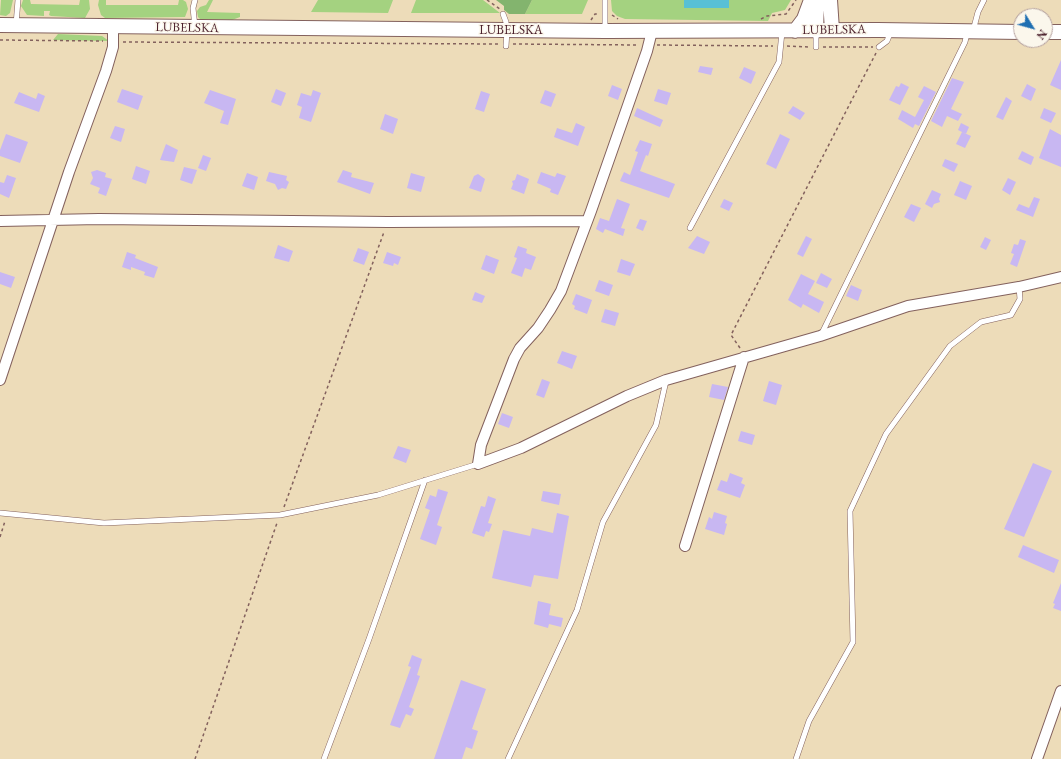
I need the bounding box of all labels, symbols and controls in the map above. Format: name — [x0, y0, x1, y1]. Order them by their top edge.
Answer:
north arrow — [1013, 8, 1053, 48]
street label: LUBELSKA — [155, 20, 219, 36]
street label: LUBELSKA — [479, 22, 543, 38]
street label: LUBELSKA — [802, 22, 866, 38]
text: N — [1034, 27, 1050, 42]

